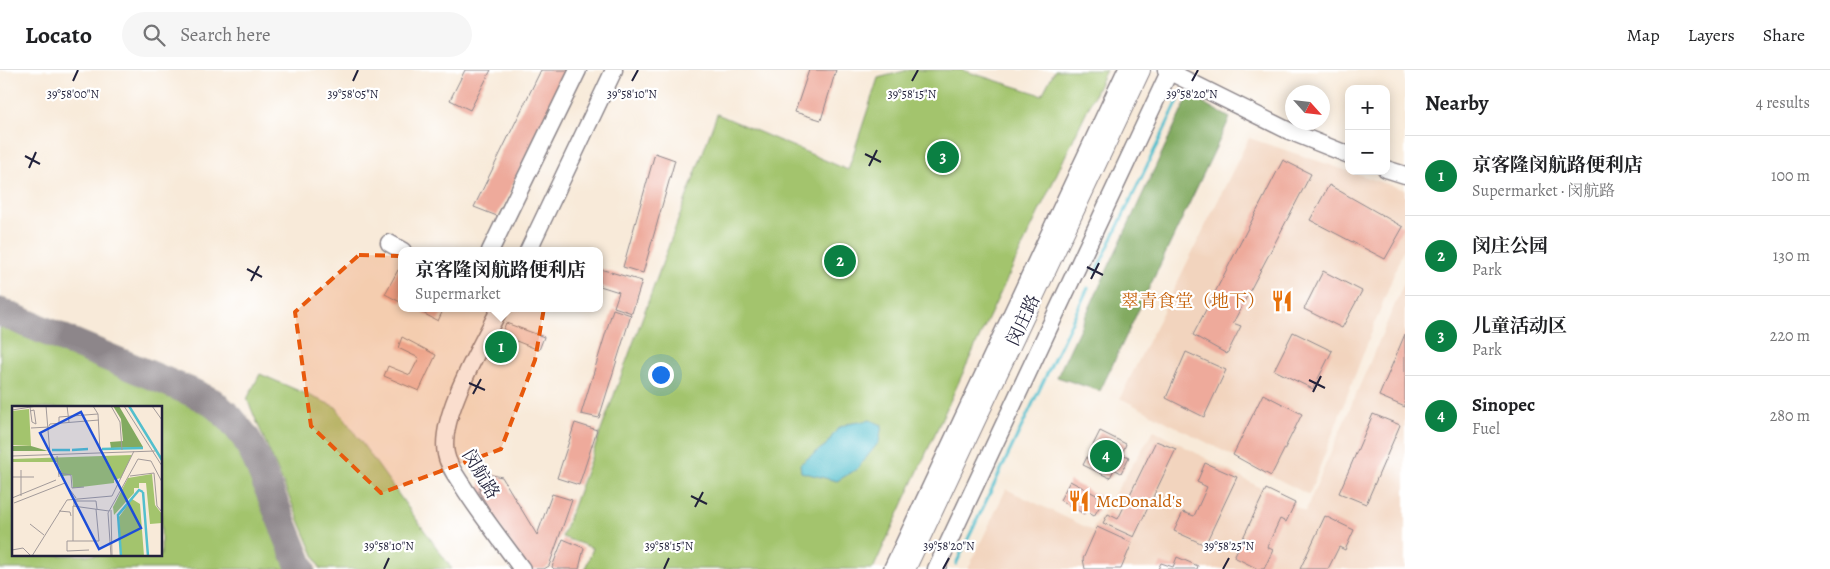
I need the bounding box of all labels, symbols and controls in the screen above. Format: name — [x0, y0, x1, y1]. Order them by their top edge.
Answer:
search box — [122, 12, 472, 57]
text: Locato — [25, 19, 92, 51]
icon: search — [140, 21, 168, 49]
text: Search here — [180, 22, 271, 48]
text: Map — [1627, 23, 1660, 47]
text: Layers — [1688, 23, 1735, 47]
text: Share — [1763, 23, 1805, 47]
north arrow — [1285, 85, 1330, 130]
map controls — [1345, 85, 1390, 175]
button: + — [1345, 85, 1390, 130]
text: 39°58'00"N — [47, 86, 99, 102]
text: 39°58'05"N — [328, 86, 379, 102]
text: 39°58'10"N — [607, 86, 657, 102]
text: 39°58'15"N — [888, 86, 937, 102]
text: 39°58'20"N — [1166, 86, 1218, 102]
text: Nearby — [1425, 89, 1488, 117]
text: 4 results — [1756, 92, 1810, 114]
button: − — [1345, 130, 1390, 175]
pin: 3 — [927, 138, 959, 176]
text: 京客隆闵航路便利店 — [1472, 152, 1643, 178]
text: 1 — [1438, 165, 1444, 187]
text: 100 m — [1771, 165, 1810, 187]
text: Supermarket · 闵航路 — [1472, 180, 1615, 202]
text: 闵庄公园 — [1472, 233, 1548, 259]
pin: 2 — [824, 242, 856, 280]
text: 2 — [1437, 245, 1445, 267]
text: 130 m — [1773, 245, 1810, 267]
popup — [398, 247, 603, 312]
text: 京客隆闵航路便利店 — [415, 257, 586, 283]
text: Park — [1472, 259, 1502, 281]
text: Supermarket — [415, 283, 501, 305]
restaurant icon: 翠青食堂（地下） — [1269, 288, 1295, 314]
place label: 翠青食堂（地下） — [1121, 289, 1265, 313]
street label: 闵庄路 — [1001, 290, 1045, 350]
text: 儿童活动区 — [1472, 313, 1567, 339]
text: 3 — [1438, 325, 1444, 347]
text: 220 m — [1770, 325, 1810, 347]
pin: 1 — [485, 328, 517, 366]
text: Park — [1472, 339, 1502, 361]
your location — [648, 362, 674, 388]
text: Sinopec — [1472, 392, 1535, 418]
text: 4 — [1437, 405, 1445, 427]
text: 280 m — [1770, 405, 1810, 427]
inset map — [12, 406, 162, 556]
text: Fuel — [1472, 418, 1500, 440]
pin: 4 — [1090, 437, 1122, 475]
street label: 闵航路 — [457, 445, 505, 503]
restaurant icon: McDonald's — [1066, 488, 1092, 514]
place label: McDonald's — [1096, 489, 1182, 513]
text: 39°58'10"N — [364, 538, 414, 554]
text: 39°58'15"N — [645, 538, 694, 554]
text: 39°58'20"N — [923, 538, 975, 554]
text: 39°58'25"N — [1204, 538, 1254, 554]

